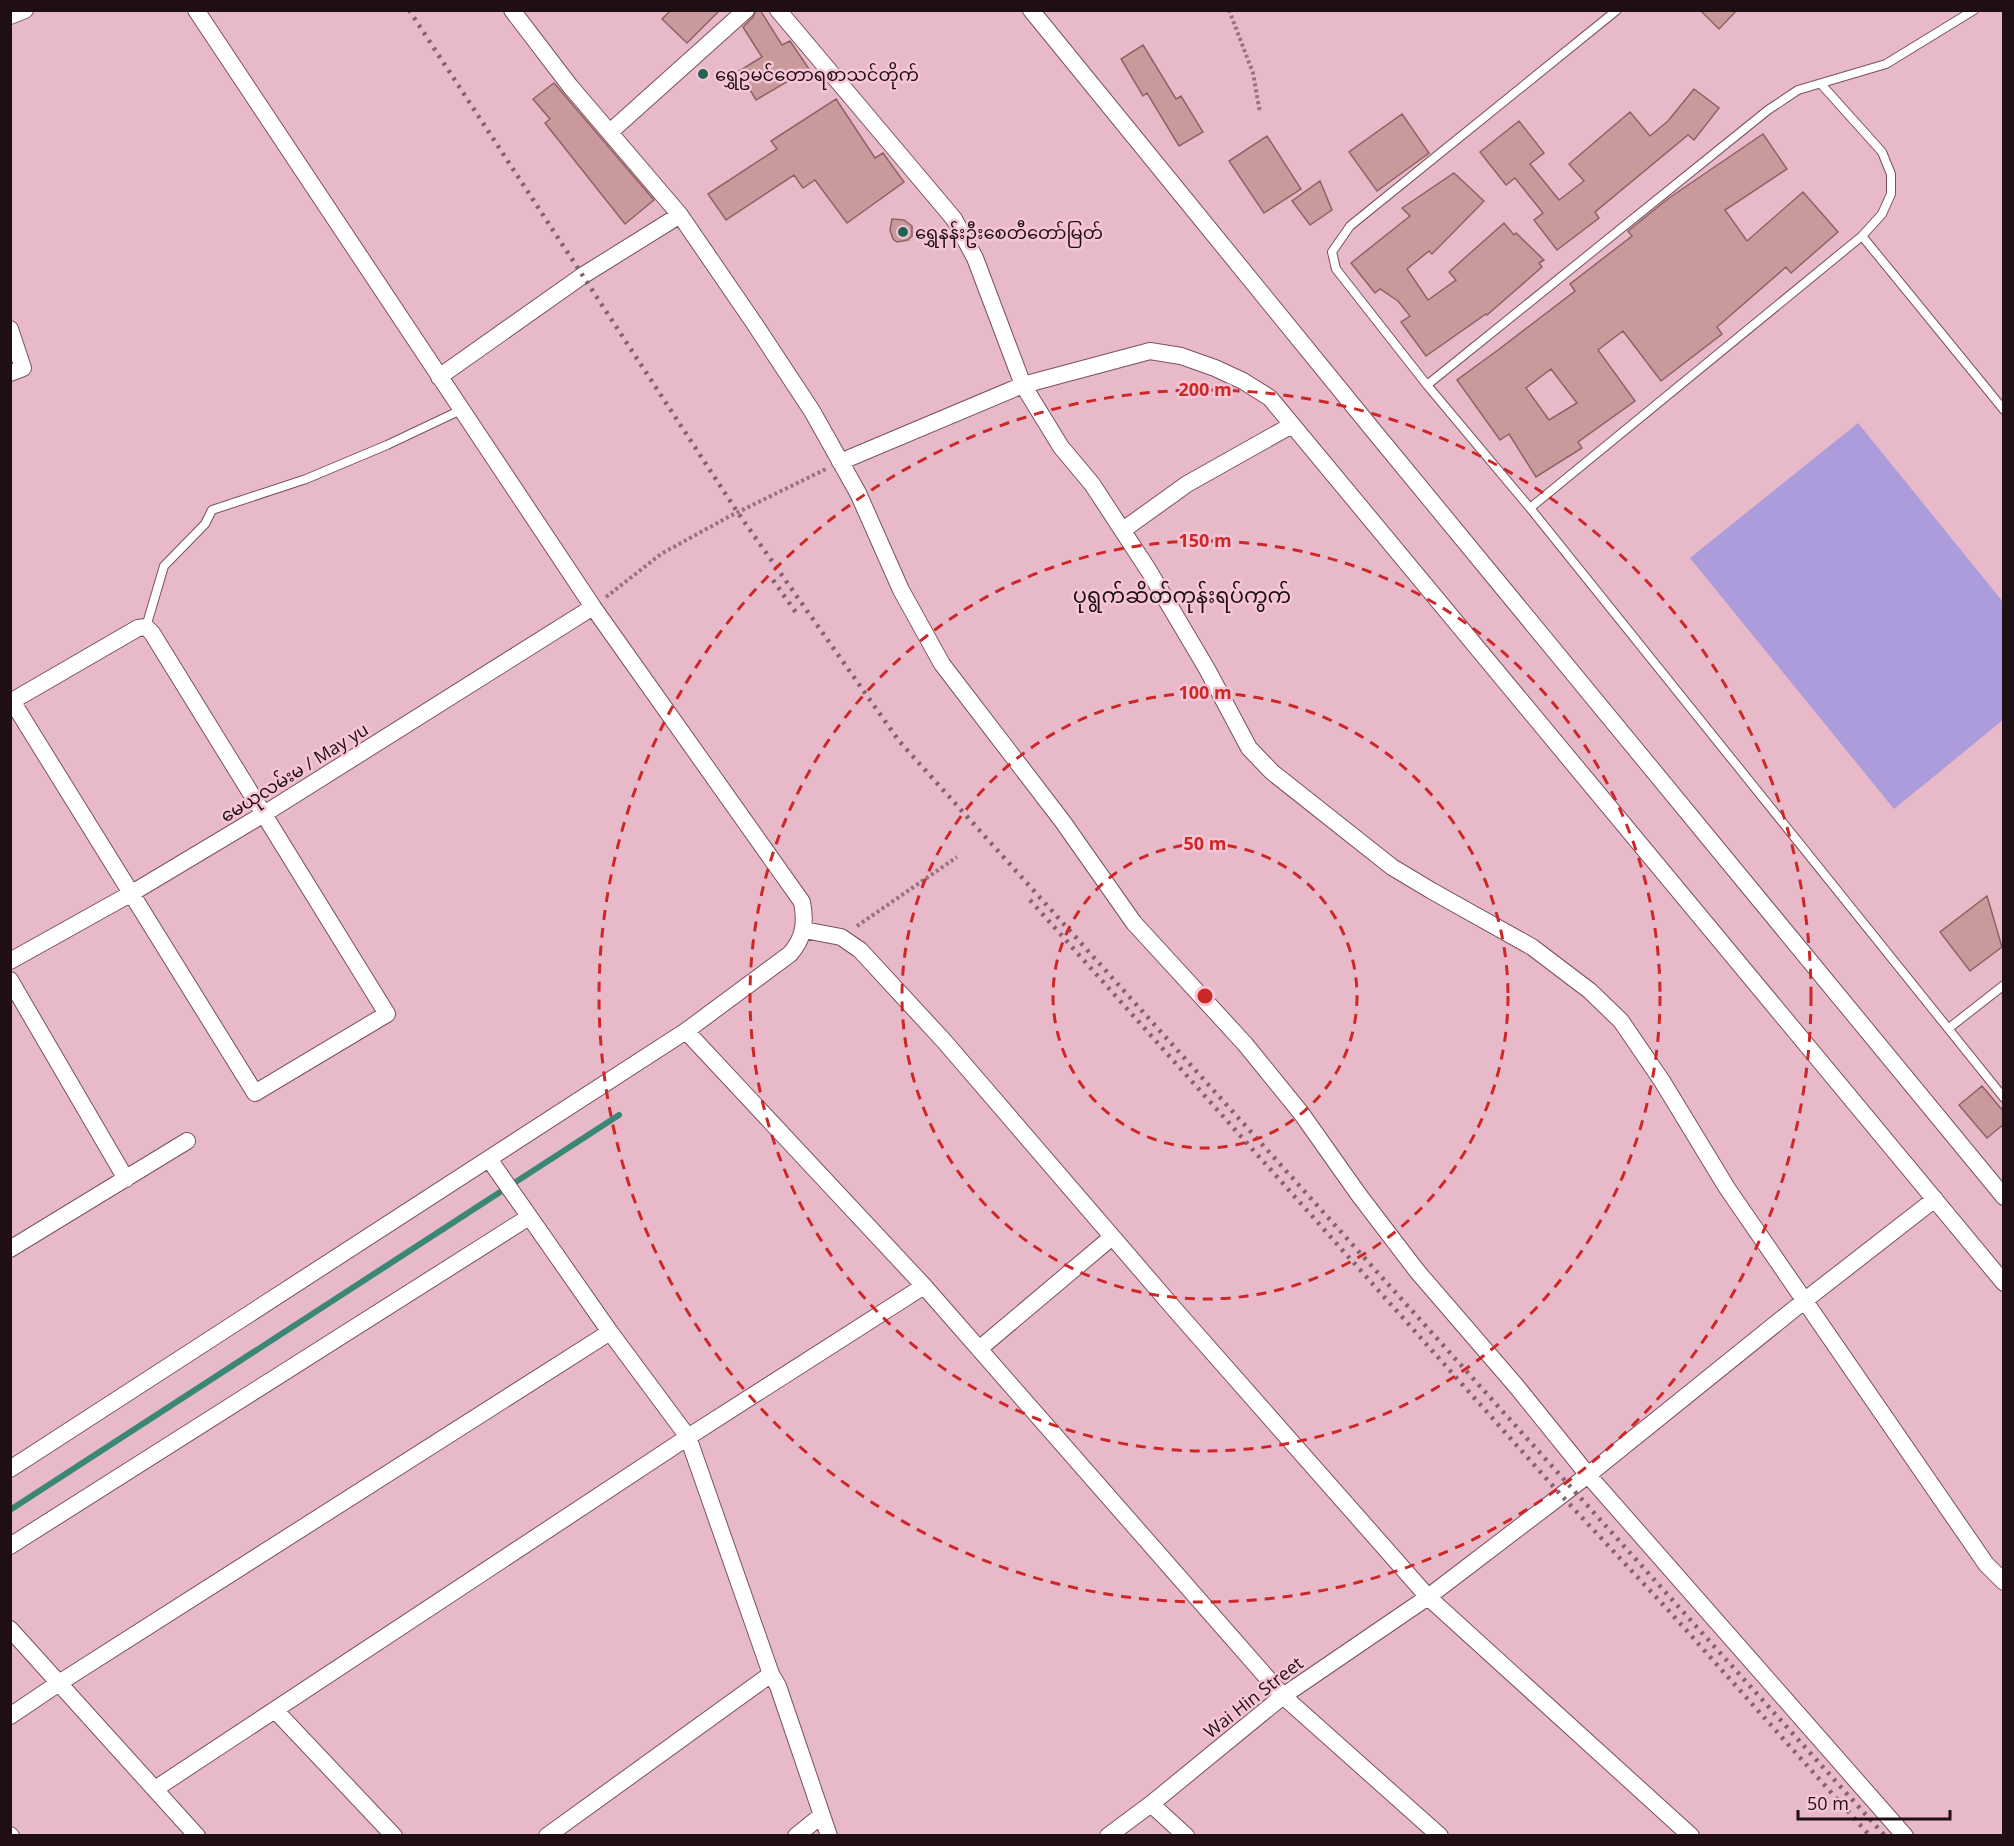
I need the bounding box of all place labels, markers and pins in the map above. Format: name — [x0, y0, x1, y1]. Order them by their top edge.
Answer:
place label: ရွှေဥမင်တောရစာသင်တိုက် — [715, 61, 919, 90]
marker: ရွှေဥမင်တောရစာသင်တိုက် — [696, 67, 710, 81]
place label: ရွှေနန်းဦးစေတီတော်မြတ် — [915, 219, 1103, 248]
marker: ရွှေနန်းဦးစေတီတော်မြတ် — [896, 225, 910, 239]
centre of rings — [1195, 986, 1215, 1006]

